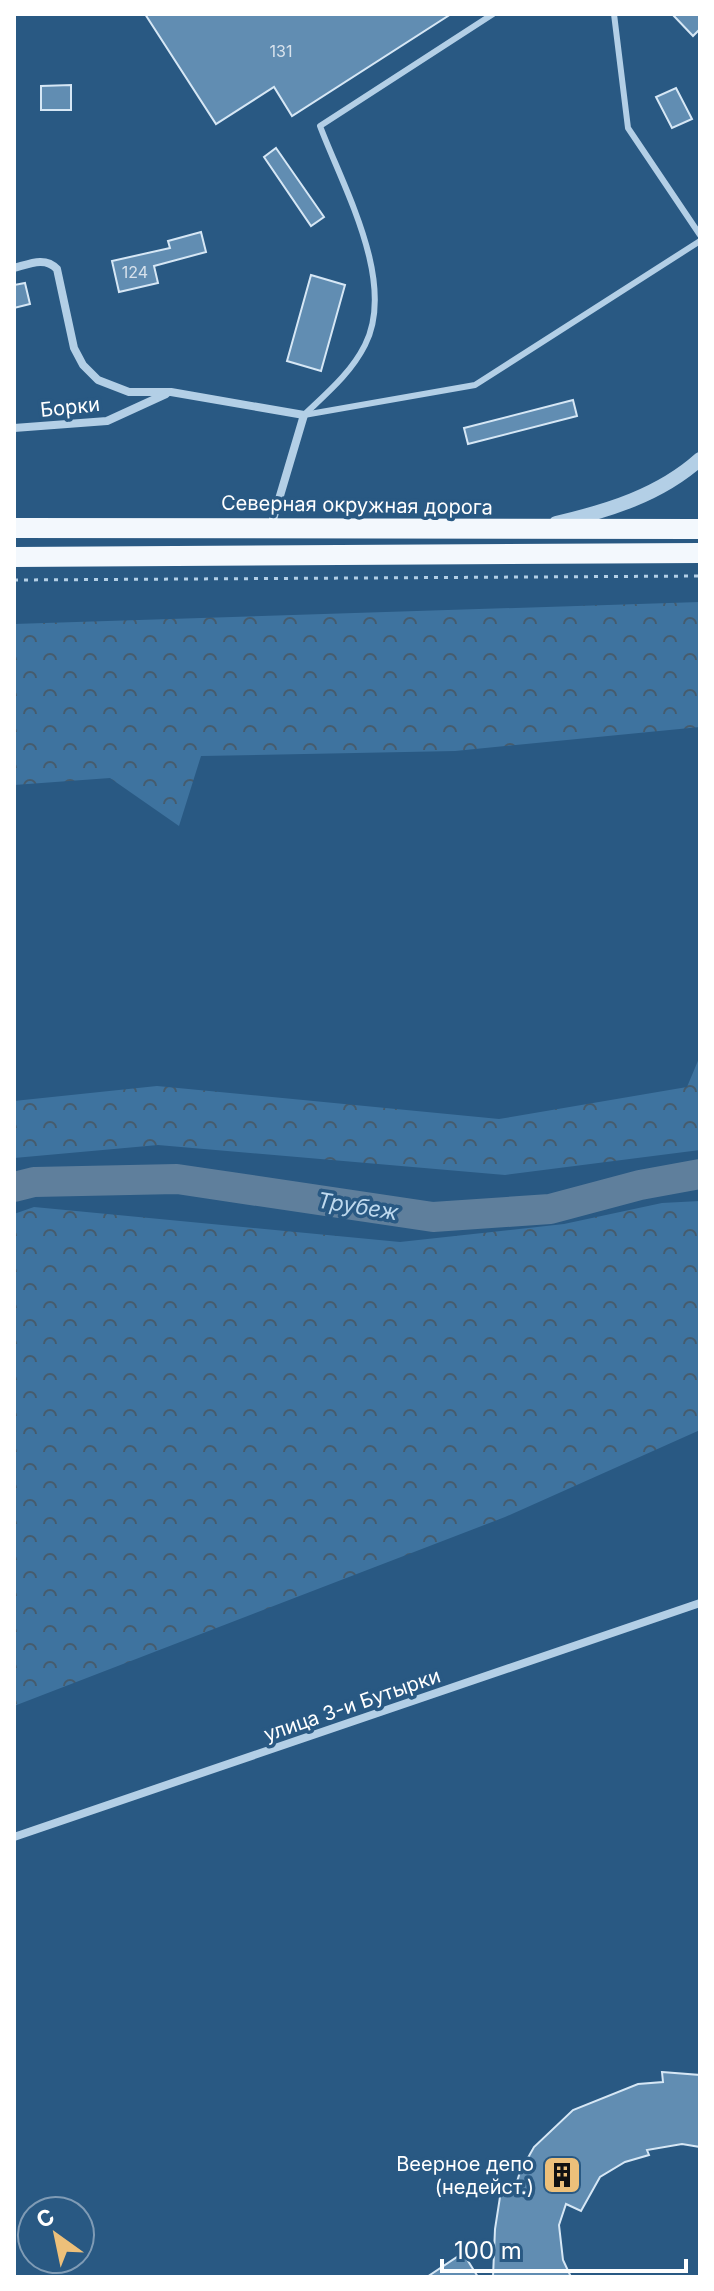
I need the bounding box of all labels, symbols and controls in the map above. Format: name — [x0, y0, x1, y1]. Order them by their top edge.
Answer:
house number: 131 — [270, 41, 292, 61]
house number: 124 — [122, 262, 148, 282]
street label: Борки — [39, 392, 101, 422]
street label: Северная окружная дорога — [221, 491, 493, 519]
water label: Трубеж — [316, 1187, 401, 1225]
street label: улица 3-и Бутырки — [261, 1664, 443, 1746]
place label: Веерное депо (недейст.) — [396, 2152, 534, 2199]
building icon: Веерное депо (недейст.) — [541, 2154, 583, 2196]
north arrow — [16, 2195, 96, 2275]
text: С — [31, 2203, 59, 2234]
scale bar — [442, 2223, 686, 2273]
text: 100 m — [454, 2236, 522, 2265]

